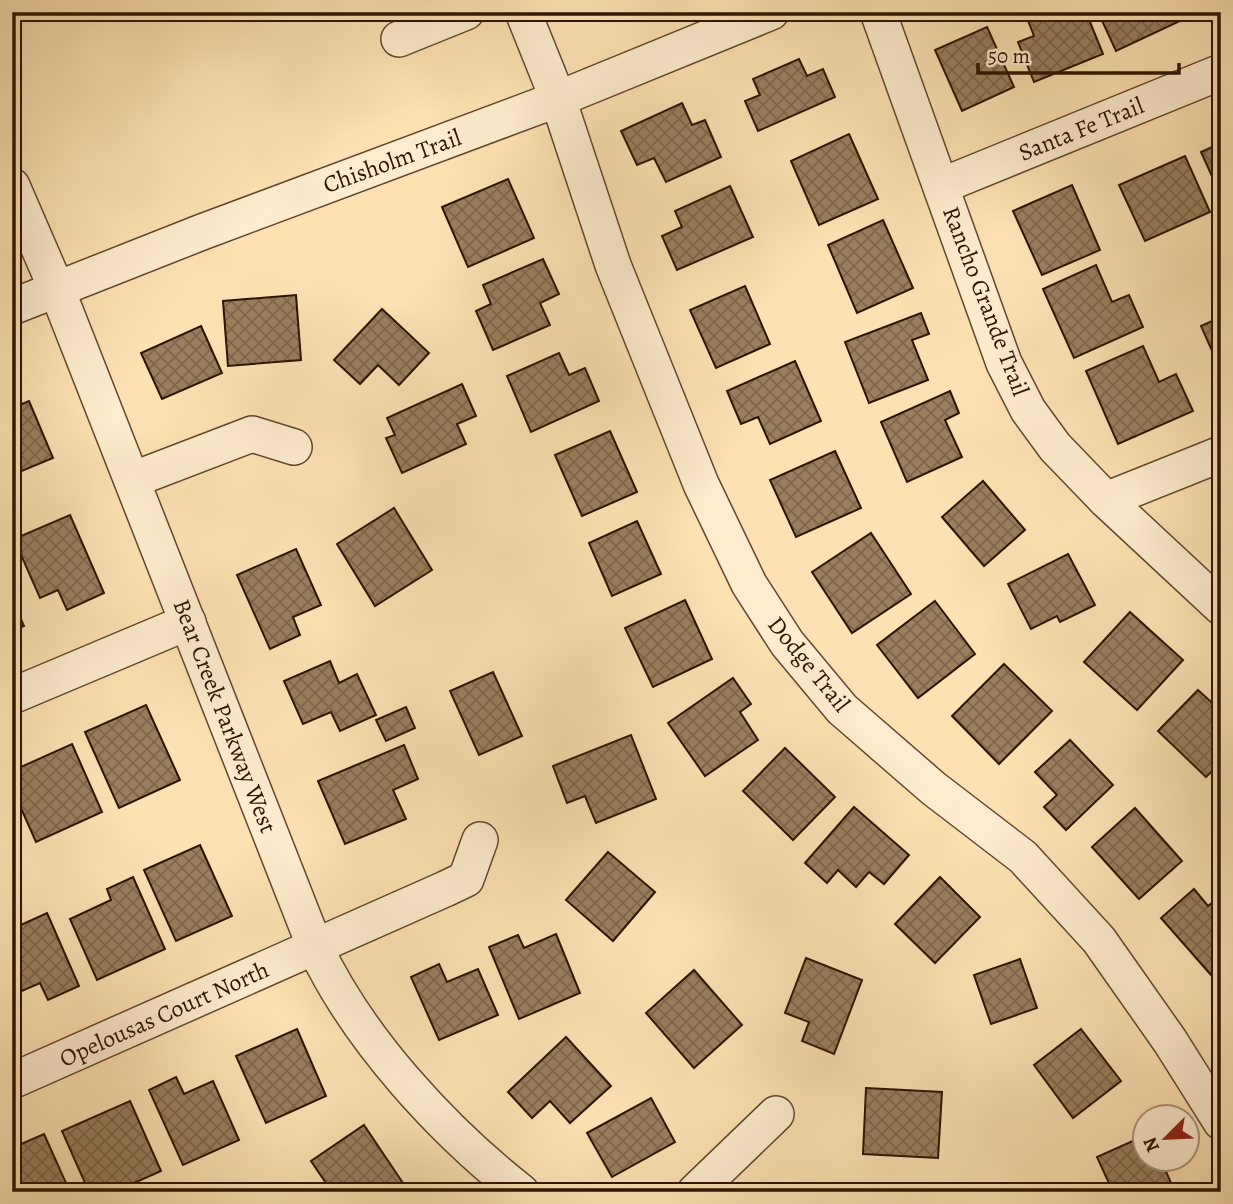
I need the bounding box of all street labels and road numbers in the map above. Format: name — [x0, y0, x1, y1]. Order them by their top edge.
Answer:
street label: Santa Fe Trail — [1014, 89, 1148, 169]
street label: Chisholm Trail — [319, 121, 466, 201]
street label: Rancho Grande Trail — [935, 202, 1037, 400]
street label: Bear Creek Parkway West — [166, 594, 284, 838]
street label: Dodge Trail — [761, 609, 858, 719]
street label: Opelousas Court North — [54, 953, 274, 1075]

